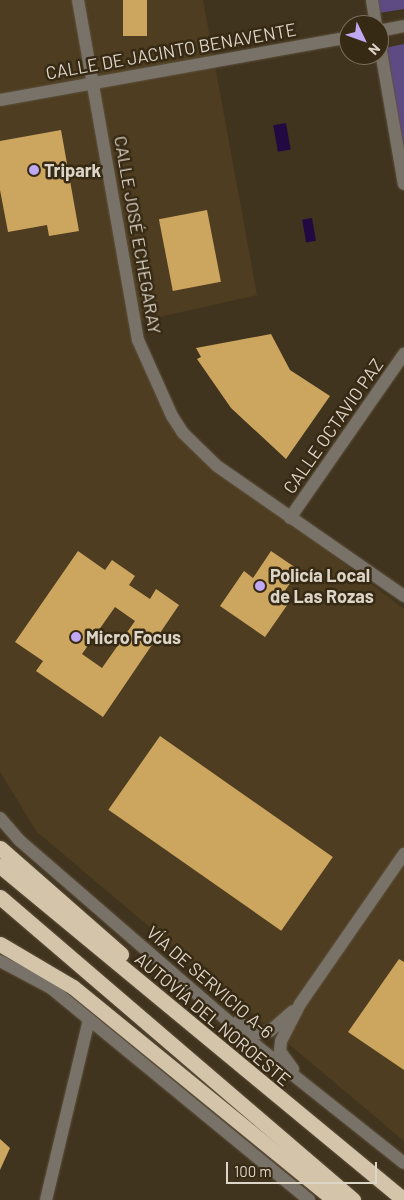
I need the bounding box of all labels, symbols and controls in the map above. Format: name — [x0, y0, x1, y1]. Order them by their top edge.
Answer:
north arrow — [339, 15, 389, 65]
street label: CALLE DE JACINTO BENAVENTE — [44, 18, 298, 84]
text: N — [365, 41, 384, 59]
street label: CALLE JOSÉ ECHEGARAY — [110, 134, 166, 336]
place label: Tripark — [44, 159, 101, 181]
marker: Tripark — [28, 164, 40, 176]
street label: CALLE OCTAVIO PAZ — [278, 354, 388, 498]
place label: Policía Local de Las Rozas — [270, 565, 374, 608]
marker: Policía Local de Las Rozas — [254, 580, 266, 592]
place label: Micro Focus — [86, 626, 181, 648]
marker: Micro Focus — [70, 631, 82, 643]
street label: VÍA DE SERVICIO A-6 — [142, 921, 278, 1043]
street label: AUTOVÍA DEL NOROESTE — [131, 948, 295, 1090]
scale bar — [229, 1152, 380, 1184]
text: 100 m — [234, 1162, 272, 1180]

